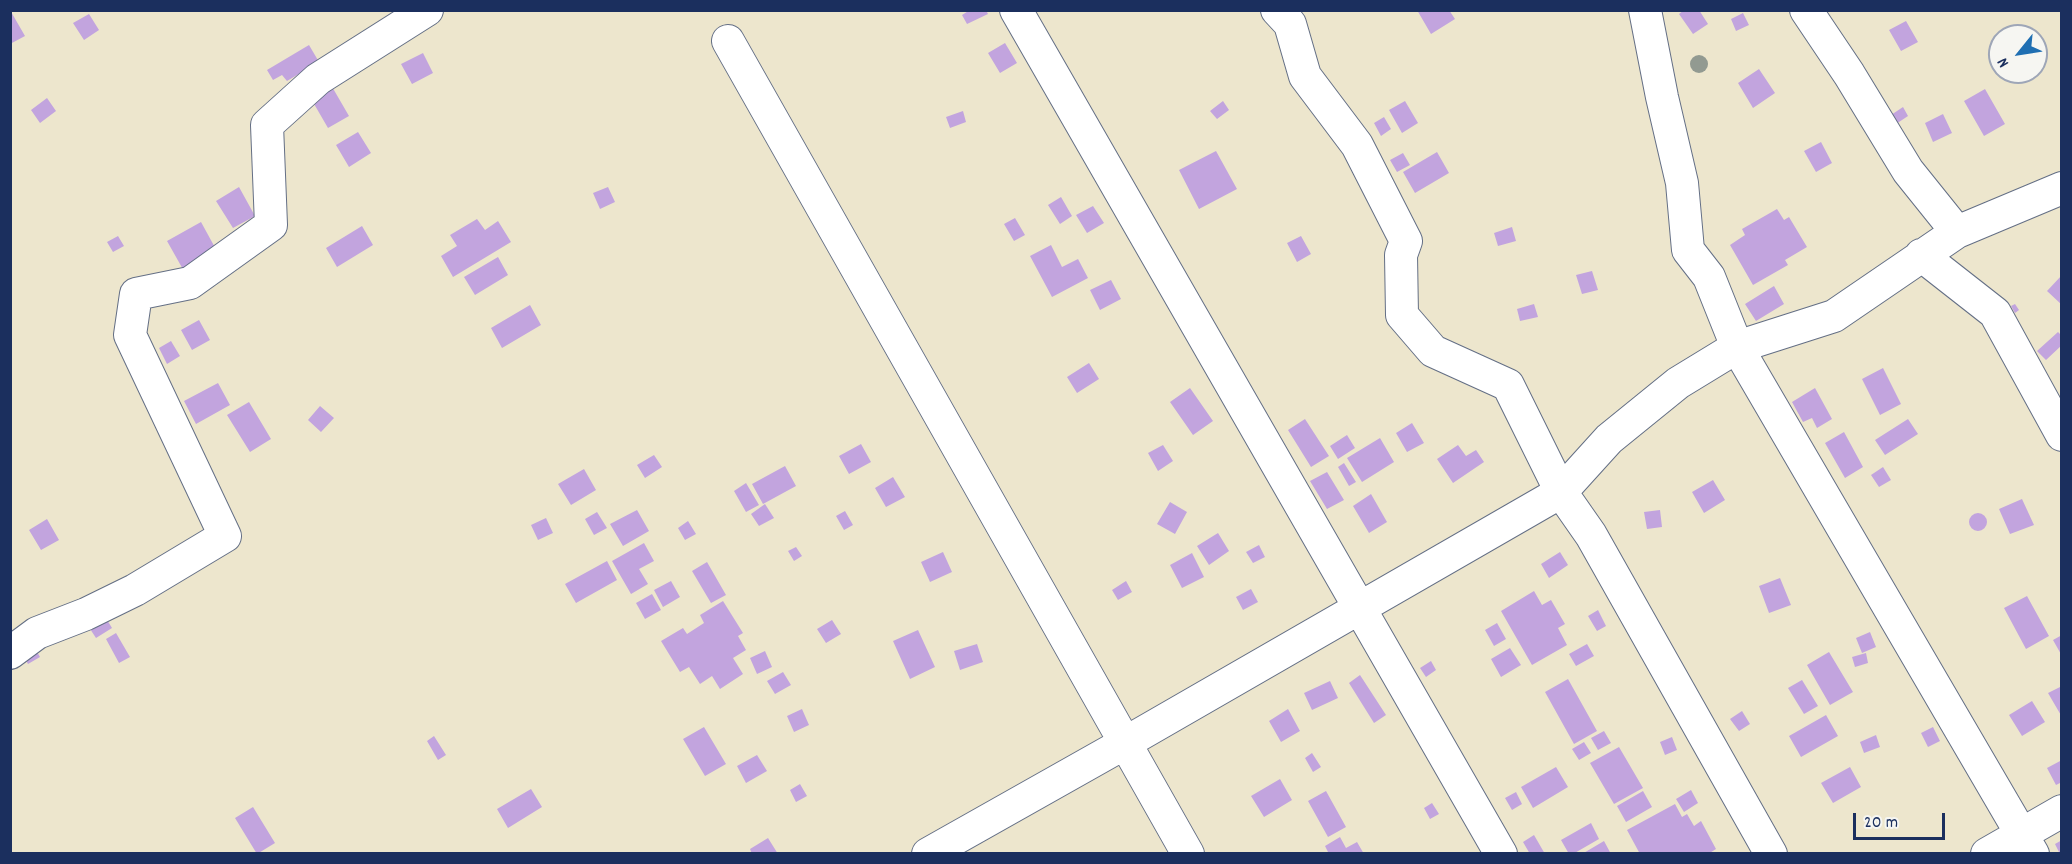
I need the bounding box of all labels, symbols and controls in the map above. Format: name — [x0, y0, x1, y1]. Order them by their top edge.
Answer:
north arrow — [1988, 24, 2048, 84]
text: N — [1992, 53, 2016, 71]
scale bar — [1856, 801, 1948, 839]
text: 20 m — [1864, 811, 1898, 836]

